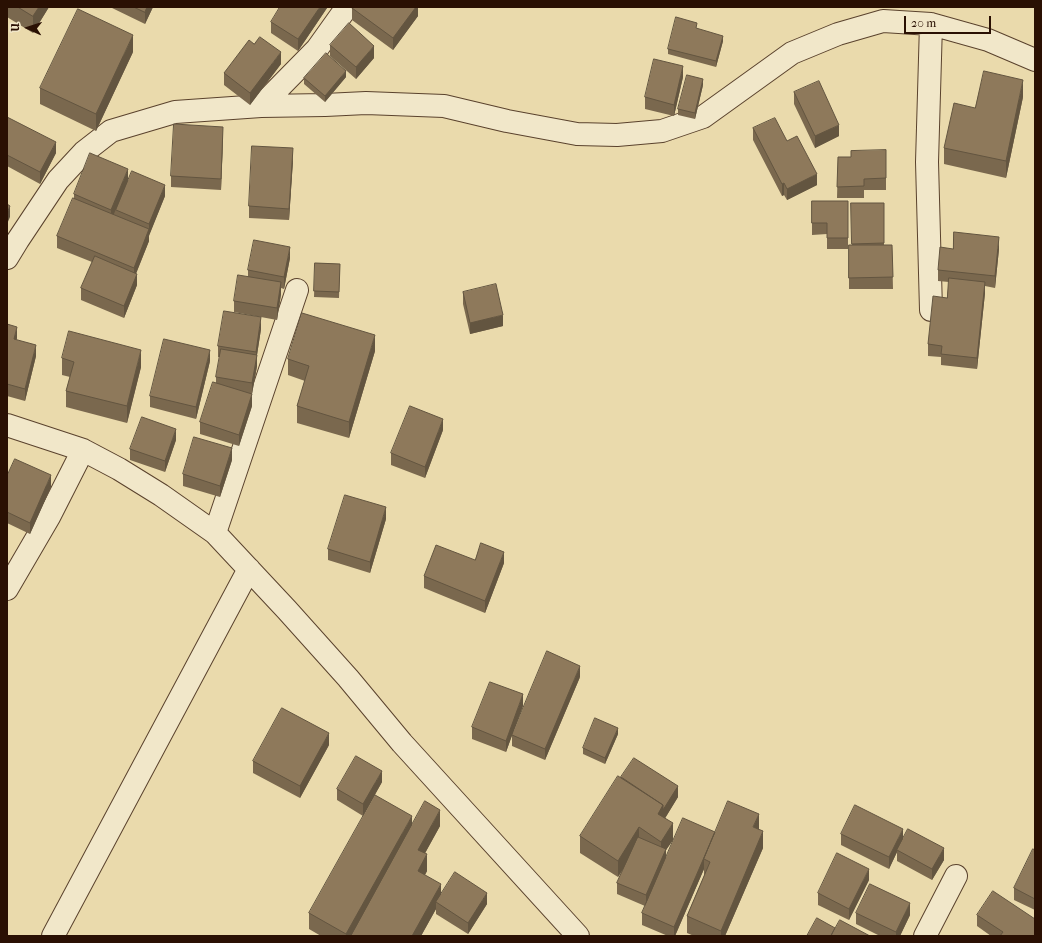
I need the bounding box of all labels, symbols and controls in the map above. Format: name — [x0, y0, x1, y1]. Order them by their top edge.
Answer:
north arrow — [8, 8, 48, 48]
scale bar — [906, 8, 993, 34]
text: 20 m — [911, 16, 936, 30]
text: U — [9, 23, 22, 32]

